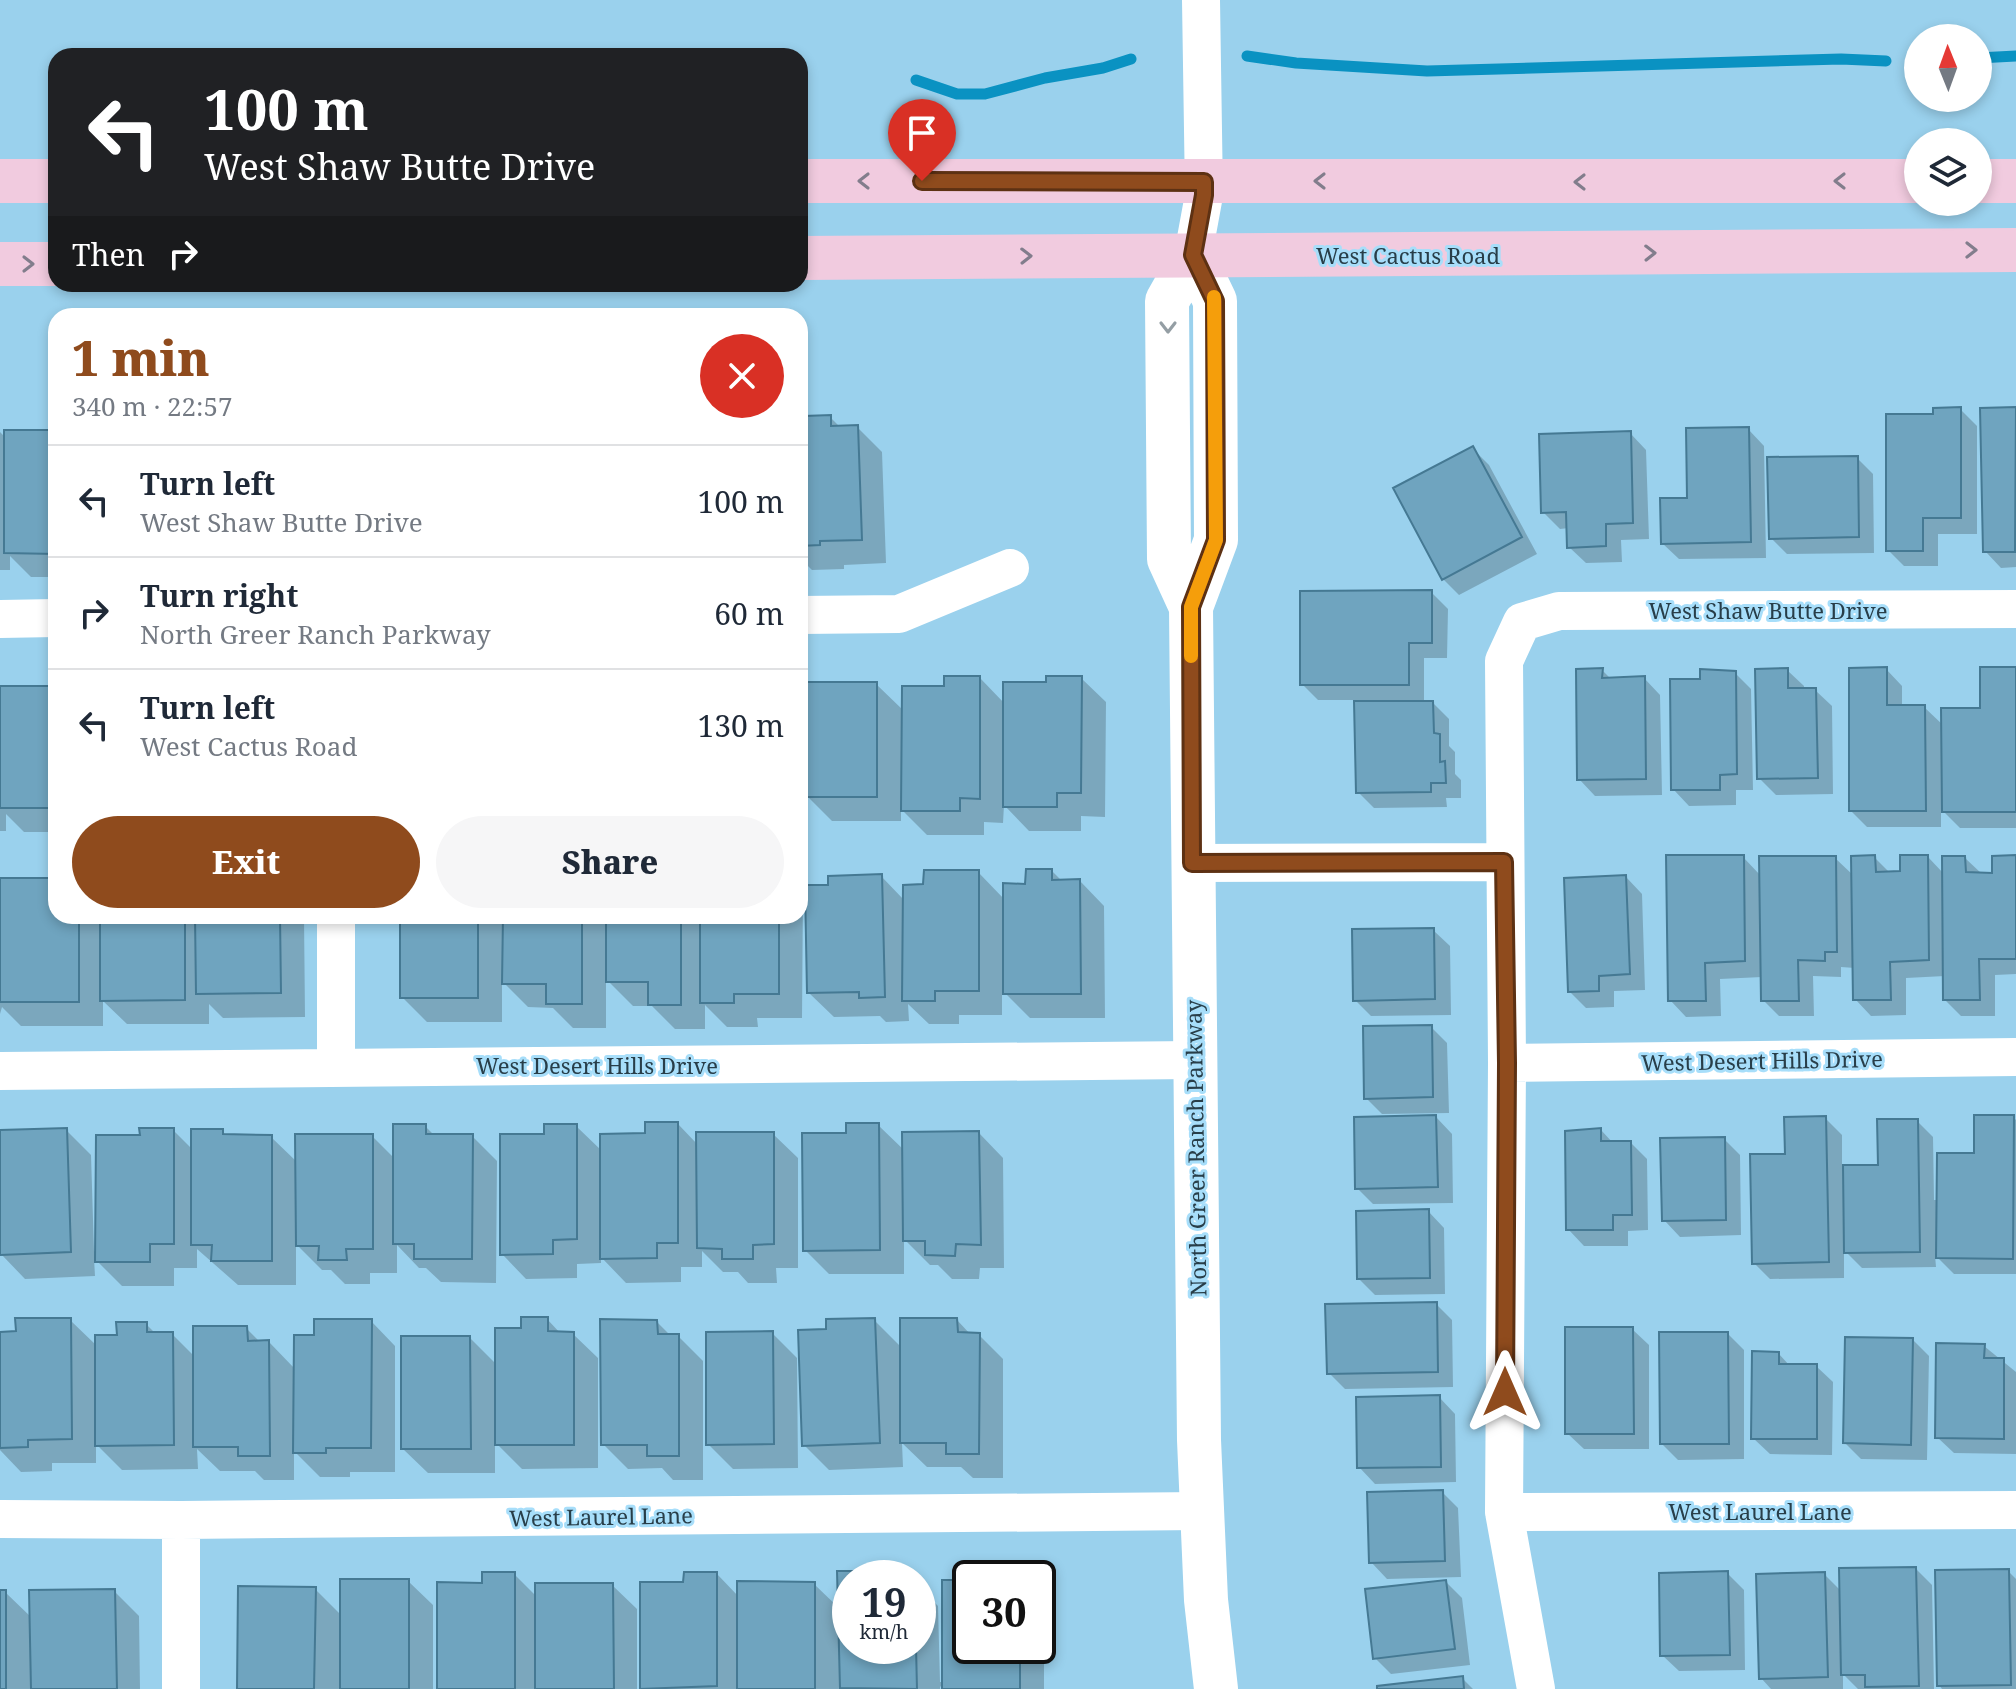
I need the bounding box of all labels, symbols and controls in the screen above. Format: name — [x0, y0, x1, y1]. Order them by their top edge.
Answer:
north arrow — [1904, 24, 1992, 112]
map controls — [1904, 24, 1992, 216]
text: 100 m — [204, 70, 369, 146]
icon: left — [72, 80, 176, 184]
pin — [888, 99, 956, 181]
icon: arrive — [900, 111, 944, 155]
button: layers — [1904, 128, 1992, 216]
text: West Shaw Butte Drive — [204, 142, 595, 191]
one-way arrow — [857, 172, 870, 190]
one-way arrow — [1313, 172, 1326, 190]
one-way arrow — [1833, 172, 1846, 190]
one-way arrow — [1573, 173, 1586, 191]
icon: right — [161, 232, 205, 276]
text: Then — [72, 234, 145, 275]
street label: West Cactus Road — [1316, 240, 1500, 270]
one-way arrow — [1965, 241, 1978, 259]
one-way arrow — [1644, 244, 1657, 262]
one-way arrow — [1020, 247, 1033, 265]
one-way arrow — [22, 255, 35, 273]
one-way arrow — [1159, 321, 1177, 334]
text: 1 min — [72, 325, 210, 390]
button: close — [700, 334, 784, 418]
text: 340 m · 22:57 — [72, 388, 233, 424]
text: Turn left — [140, 463, 275, 504]
icon: left — [72, 479, 116, 523]
text: 100 m — [698, 481, 784, 522]
text: West Shaw Butte Drive — [140, 504, 423, 540]
text: Turn right — [140, 575, 298, 616]
icon: right — [72, 591, 116, 635]
text: 60 m — [714, 593, 784, 634]
street label: West Shaw Butte Drive — [1648, 595, 1888, 625]
text: North Greer Ranch Parkway — [140, 616, 491, 652]
text: Turn left — [140, 687, 275, 728]
icon: left — [72, 703, 116, 747]
text: 130 m — [698, 705, 784, 746]
text: West Cactus Road — [140, 728, 357, 764]
button: Exit — [72, 816, 420, 908]
button: Share — [436, 816, 784, 908]
street label: North Greer Ranch Parkway — [1177, 999, 1213, 1297]
street label: West Desert Hills Drive — [1641, 1043, 1883, 1077]
street label: West Desert Hills Drive — [476, 1050, 718, 1080]
position arrow — [1463, 1350, 1547, 1434]
street label: West Laurel Lane — [1668, 1496, 1852, 1526]
street label: West Laurel Lane — [509, 1499, 693, 1533]
speed limit sign: 30 — [952, 1560, 1056, 1664]
text: 19 — [861, 1574, 907, 1629]
text: km/h — [859, 1618, 909, 1645]

